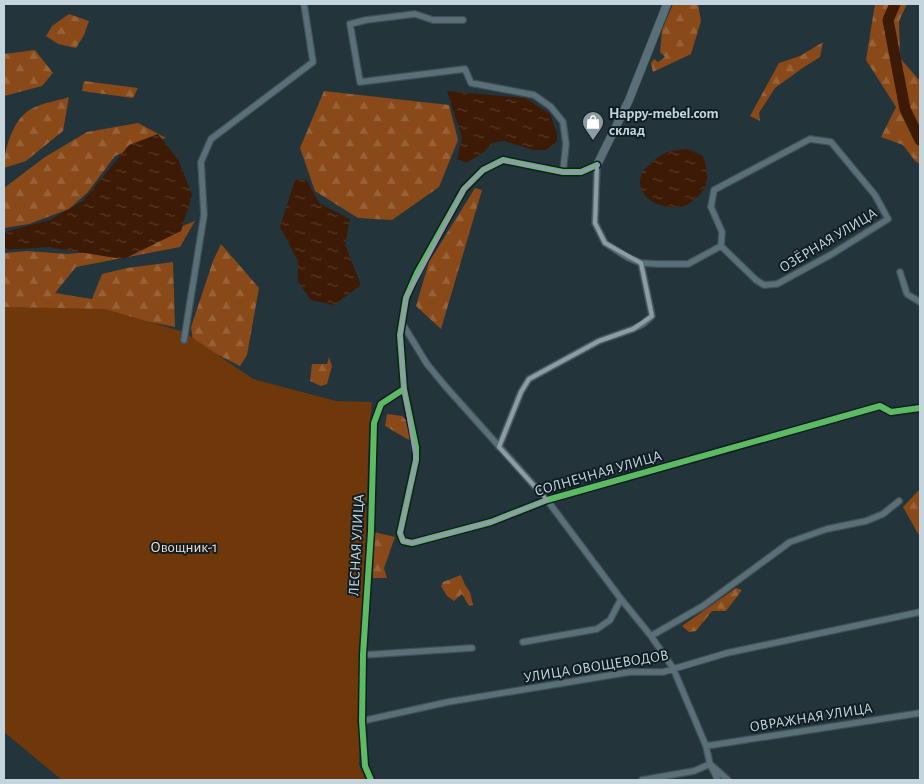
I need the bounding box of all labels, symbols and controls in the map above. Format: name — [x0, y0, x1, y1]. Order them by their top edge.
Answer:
place label: Happy-mebel.com склад — [609, 106, 719, 138]
shop icon: Happy-mebel.com склад — [581, 110, 605, 141]
street label: ОЗЁРНАЯ УЛИЦА — [776, 205, 880, 275]
street label: СОЛНЕЧНАЯ УЛИЦА — [533, 448, 664, 499]
street label: ЛЕСНАЯ УЛИЦА — [346, 494, 367, 596]
park label: Овощник-1 — [151, 540, 217, 555]
street label: УЛИЦА ОВОЩЕВОДОВ — [523, 648, 670, 685]
street label: ОВРАЖНАЯ УЛИЦА — [749, 700, 874, 735]

